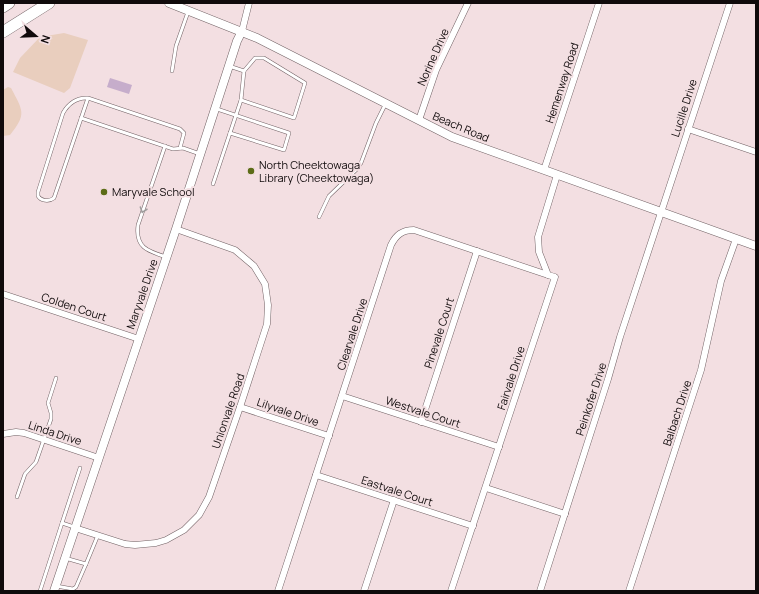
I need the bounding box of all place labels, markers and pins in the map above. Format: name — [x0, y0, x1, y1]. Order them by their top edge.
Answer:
place label: North Cheektowaga Library (Cheektowaga) — [259, 157, 374, 185]
marker: North Cheektowaga Library (Cheektowaga) — [246, 166, 256, 176]
place label: Maryvale School — [112, 184, 195, 199]
marker: Maryvale School — [99, 187, 109, 197]

